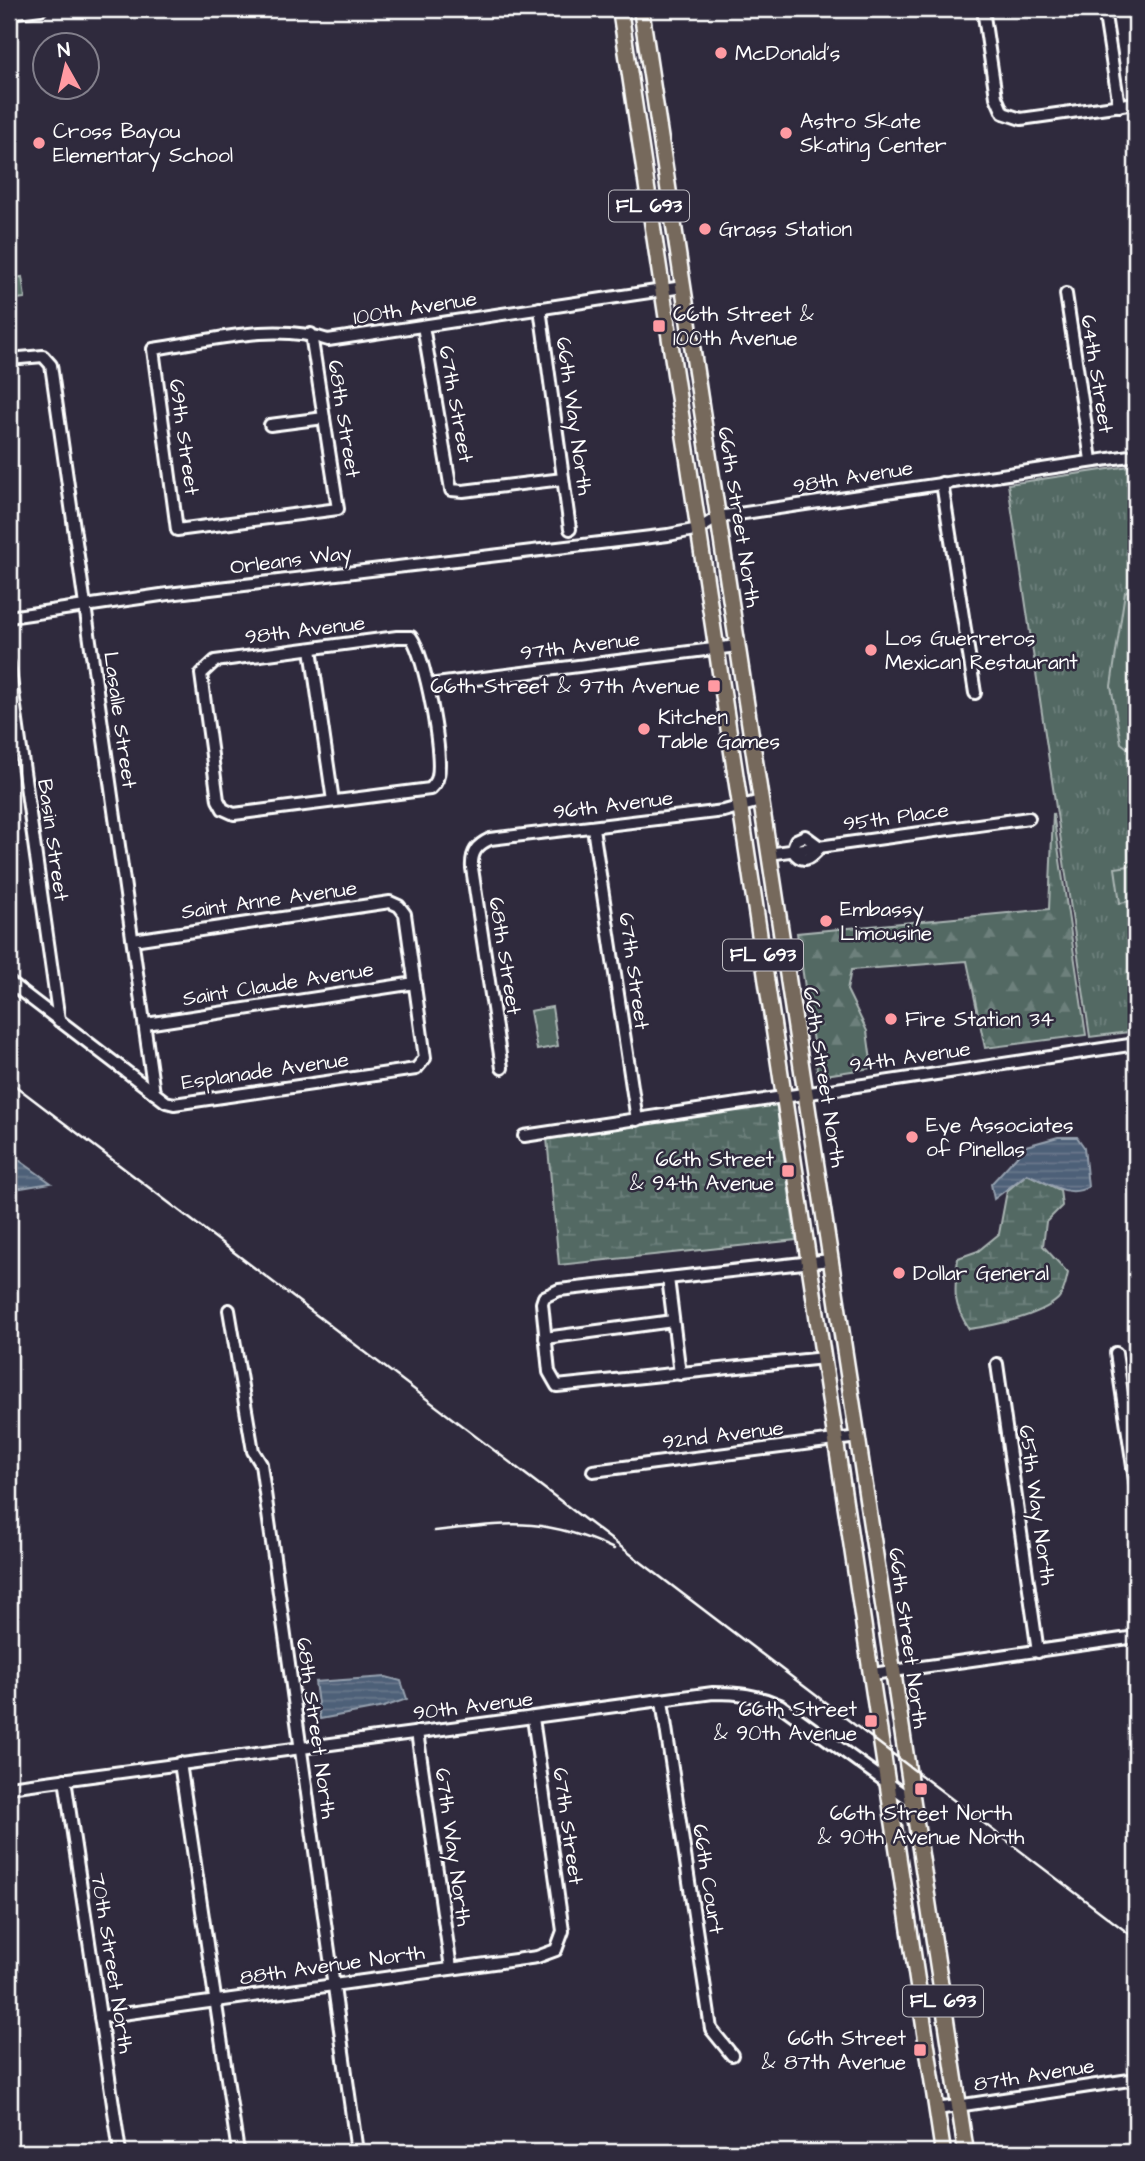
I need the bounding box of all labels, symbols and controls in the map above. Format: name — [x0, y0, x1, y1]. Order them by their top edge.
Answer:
north arrow — [32, 32, 102, 102]
text: N — [56, 36, 72, 65]
place label: McDonald's — [735, 39, 840, 68]
marker: McDonald's — [713, 45, 729, 61]
place label: Astro Skate Skating Center — [800, 107, 947, 162]
place label: Cross Bayou Elementary School — [53, 117, 233, 172]
marker: Astro Skate Skating Center — [778, 125, 794, 141]
marker: Cross Bayou Elementary School — [31, 135, 47, 151]
road number: FL 693 — [609, 190, 689, 222]
place label: Grass Station — [719, 215, 852, 244]
marker: Grass Station — [697, 221, 713, 237]
street label: 100th Avenue — [351, 284, 479, 332]
place label: 66th Street & 100th Avenue — [673, 300, 814, 353]
street label: 64th Street — [1073, 313, 1121, 436]
marker: 66th Street & 100th Avenue — [651, 318, 667, 334]
street label: 66th Way North — [547, 335, 600, 498]
street label: 67th Street — [431, 343, 481, 465]
street label: 68th Street — [320, 358, 368, 480]
street label: 69th Street — [161, 377, 207, 498]
street label: 66th Street North — [710, 425, 768, 610]
street label: 98th Avenue — [791, 453, 915, 501]
street label: Orleans Way — [228, 538, 354, 584]
street label: 98th Avenue — [243, 608, 367, 652]
street label: 97th Avenue — [518, 624, 642, 668]
place label: Los Guerreros Mexican Restaurant — [885, 624, 1078, 677]
marker: Los Guerreros Mexican Restaurant — [863, 642, 879, 658]
street label: Lasalle Street — [96, 650, 144, 791]
place label: 66th Street & 97th Avenue — [430, 672, 700, 701]
marker: 66th Street & 97th Avenue — [706, 678, 722, 694]
place label: Kitchen Table Games — [658, 703, 780, 756]
marker: Kitchen Table Games — [636, 721, 652, 737]
street label: Basin Street — [30, 777, 76, 903]
street label: 96th Avenue — [551, 783, 675, 827]
street label: 95th Place — [841, 795, 951, 839]
street label: Saint Anne Avenue — [179, 873, 359, 927]
street label: 68th Street — [481, 895, 529, 1017]
place label: Embassy Limousine — [840, 895, 932, 948]
street label: 67th Street — [611, 910, 657, 1032]
marker: Embassy Limousine — [818, 913, 834, 929]
road number: FL 693 — [723, 939, 803, 970]
street label: Saint Claude Avenue — [180, 955, 376, 1013]
street label: 66th Street North — [795, 985, 853, 1170]
place label: Fire Station 34 — [905, 1005, 1054, 1034]
marker: Fire Station 34 — [883, 1011, 899, 1027]
street label: 94th Avenue — [848, 1034, 972, 1080]
street label: Esplanade Avenue — [179, 1045, 351, 1098]
place label: Eye Associates of Pinellas — [926, 1111, 1074, 1164]
marker: Eye Associates of Pinellas — [904, 1129, 920, 1145]
place label: 66th Street & 94th Avenue — [630, 1145, 775, 1198]
marker: 66th Street & 94th Avenue — [780, 1163, 796, 1179]
place label: Dollar General — [913, 1259, 1049, 1288]
marker: Dollar General — [891, 1265, 907, 1281]
street label: 92nd Avenue — [661, 1413, 785, 1457]
street label: 65th Way North — [1009, 1423, 1063, 1588]
street label: 66th Street North — [881, 1546, 935, 1731]
street label: 68th Street North — [289, 1636, 343, 1821]
street label: 90th Avenue — [411, 1684, 535, 1728]
place label: 66th Street & 90th Avenue — [714, 1695, 858, 1748]
marker: 66th Street & 90th Avenue — [863, 1713, 879, 1729]
street label: 67th Street — [545, 1765, 591, 1887]
street label: 67th Way North — [426, 1766, 479, 1929]
marker: 66th Street North & 90th Avenue North — [913, 1781, 929, 1797]
place label: 66th Street North & 90th Avenue North — [817, 1799, 1025, 1852]
street label: 66th Court — [685, 1822, 731, 1937]
street label: 70th Street North — [83, 1871, 141, 2056]
street label: 88th Avenue North — [238, 1938, 427, 1992]
road number: FL 693 — [903, 1985, 983, 2016]
place label: 66th Street & 87th Avenue — [761, 2024, 907, 2077]
marker: 66th Street & 87th Avenue — [912, 2042, 928, 2058]
street label: 87th Avenue — [971, 2051, 1097, 2099]

